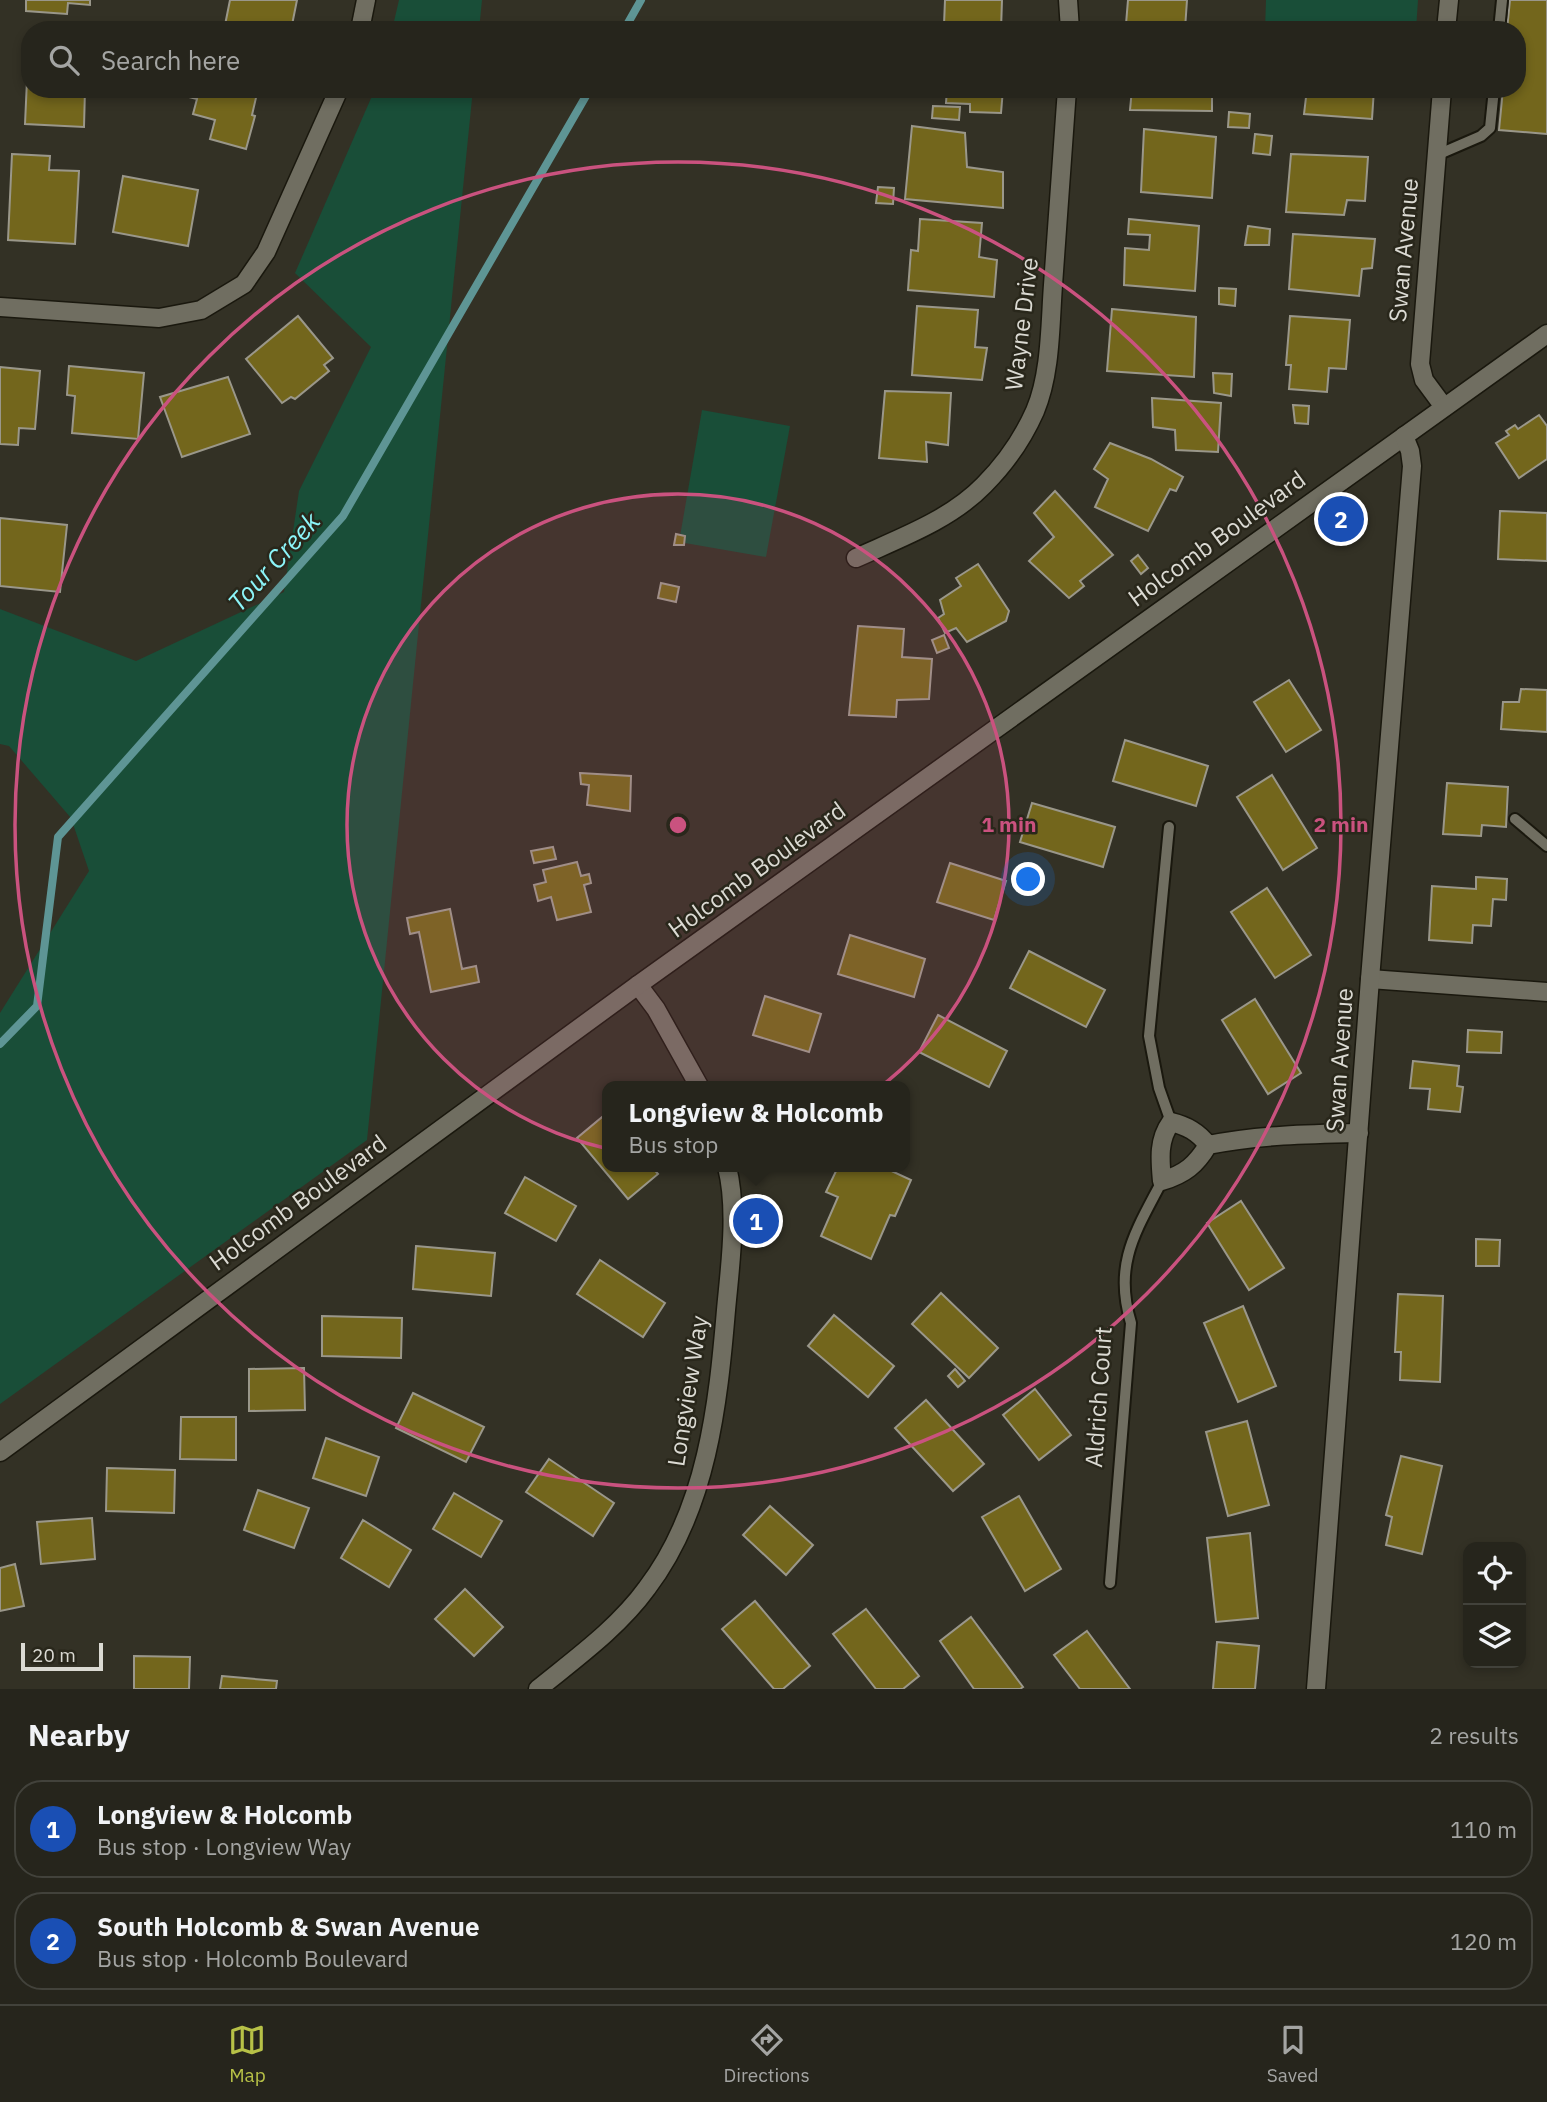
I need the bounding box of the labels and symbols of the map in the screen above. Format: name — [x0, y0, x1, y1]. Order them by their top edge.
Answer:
street label: Swan Avenue — [1381, 177, 1425, 323]
street label: Wayne Drive — [997, 255, 1045, 392]
street label: Holcomb Boulevard — [1121, 463, 1312, 613]
pin: 2 — [1318, 493, 1364, 545]
water label: Tour Creek — [220, 504, 327, 618]
street label: Holcomb Boulevard — [661, 794, 852, 944]
text: 1 min — [982, 810, 1036, 838]
text: 2 min — [1314, 810, 1368, 838]
centre of rings — [666, 813, 690, 837]
your location — [1011, 862, 1045, 896]
street label: Swan Avenue — [1318, 987, 1360, 1133]
street label: Holcomb Boulevard — [202, 1127, 393, 1277]
pin: 1 — [733, 1195, 779, 1247]
street label: Longview Way — [659, 1313, 715, 1469]
street label: Aldrich Court — [1077, 1325, 1119, 1469]
scale bar — [21, 1640, 103, 1672]

